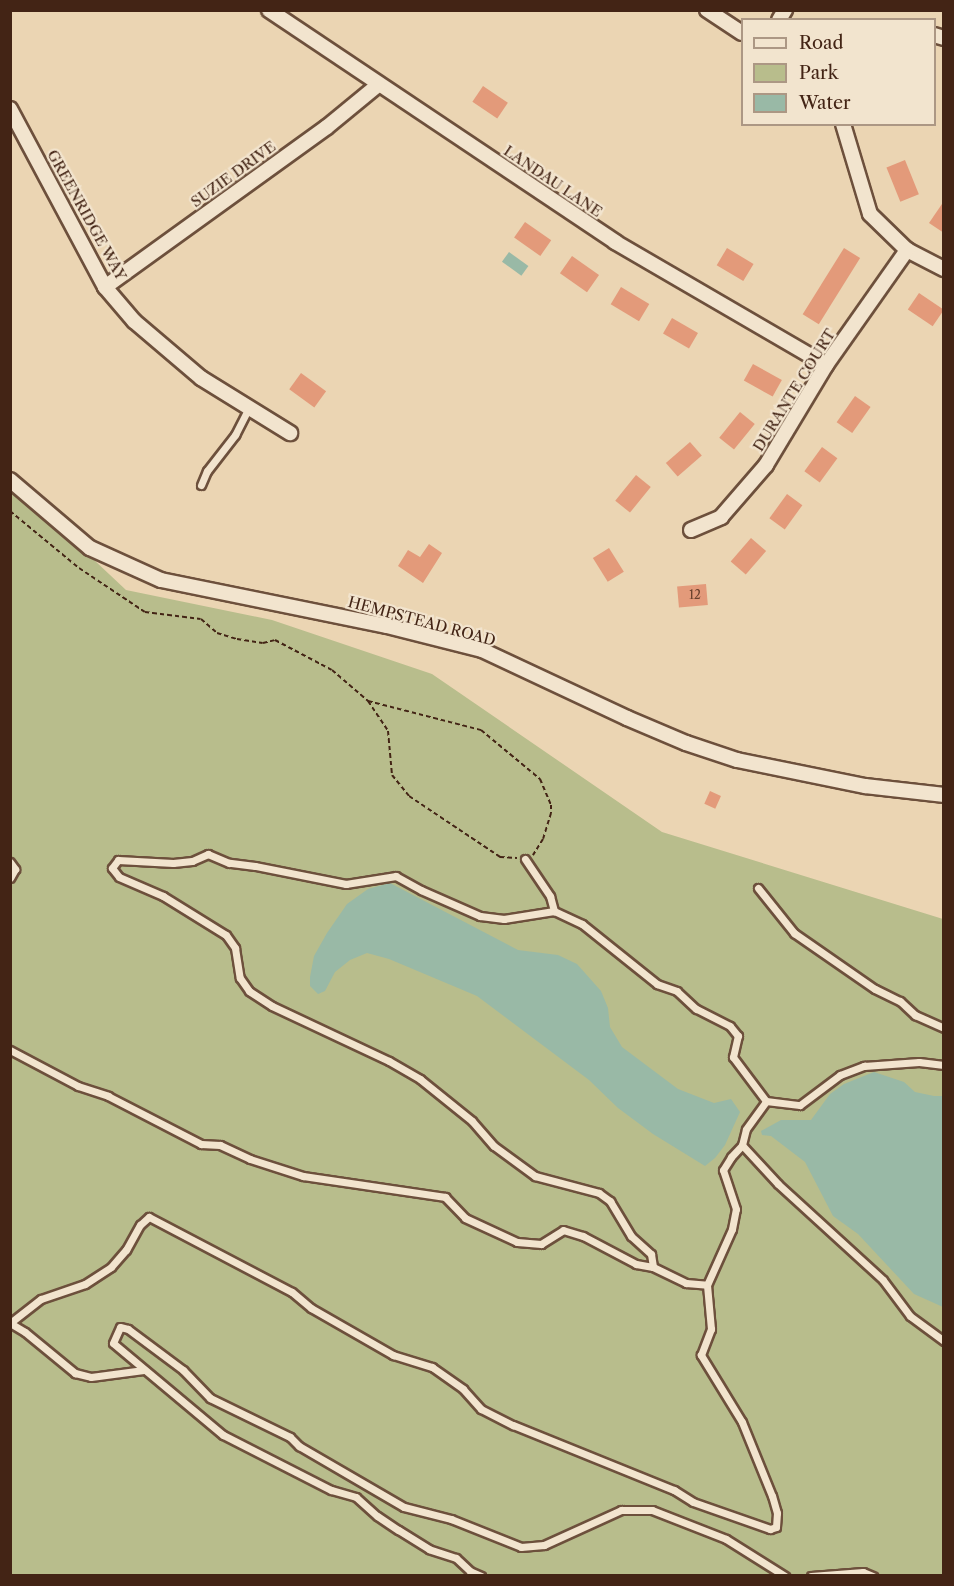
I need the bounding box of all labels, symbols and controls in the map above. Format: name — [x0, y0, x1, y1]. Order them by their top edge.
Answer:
legend — [741, 18, 936, 126]
text: Road — [799, 32, 844, 54]
text: Park — [799, 62, 838, 84]
text: Water — [799, 92, 851, 114]
street label: SUZIE DRIVE — [187, 137, 279, 211]
street label: LANDAU LANE — [500, 141, 606, 221]
street label: GREENRIDGE WAY — [43, 146, 131, 284]
street label: DURANTE COURT — [749, 325, 839, 455]
house number: 12 — [689, 588, 701, 602]
street label: HEMPSTEAD ROAD — [346, 593, 498, 649]

